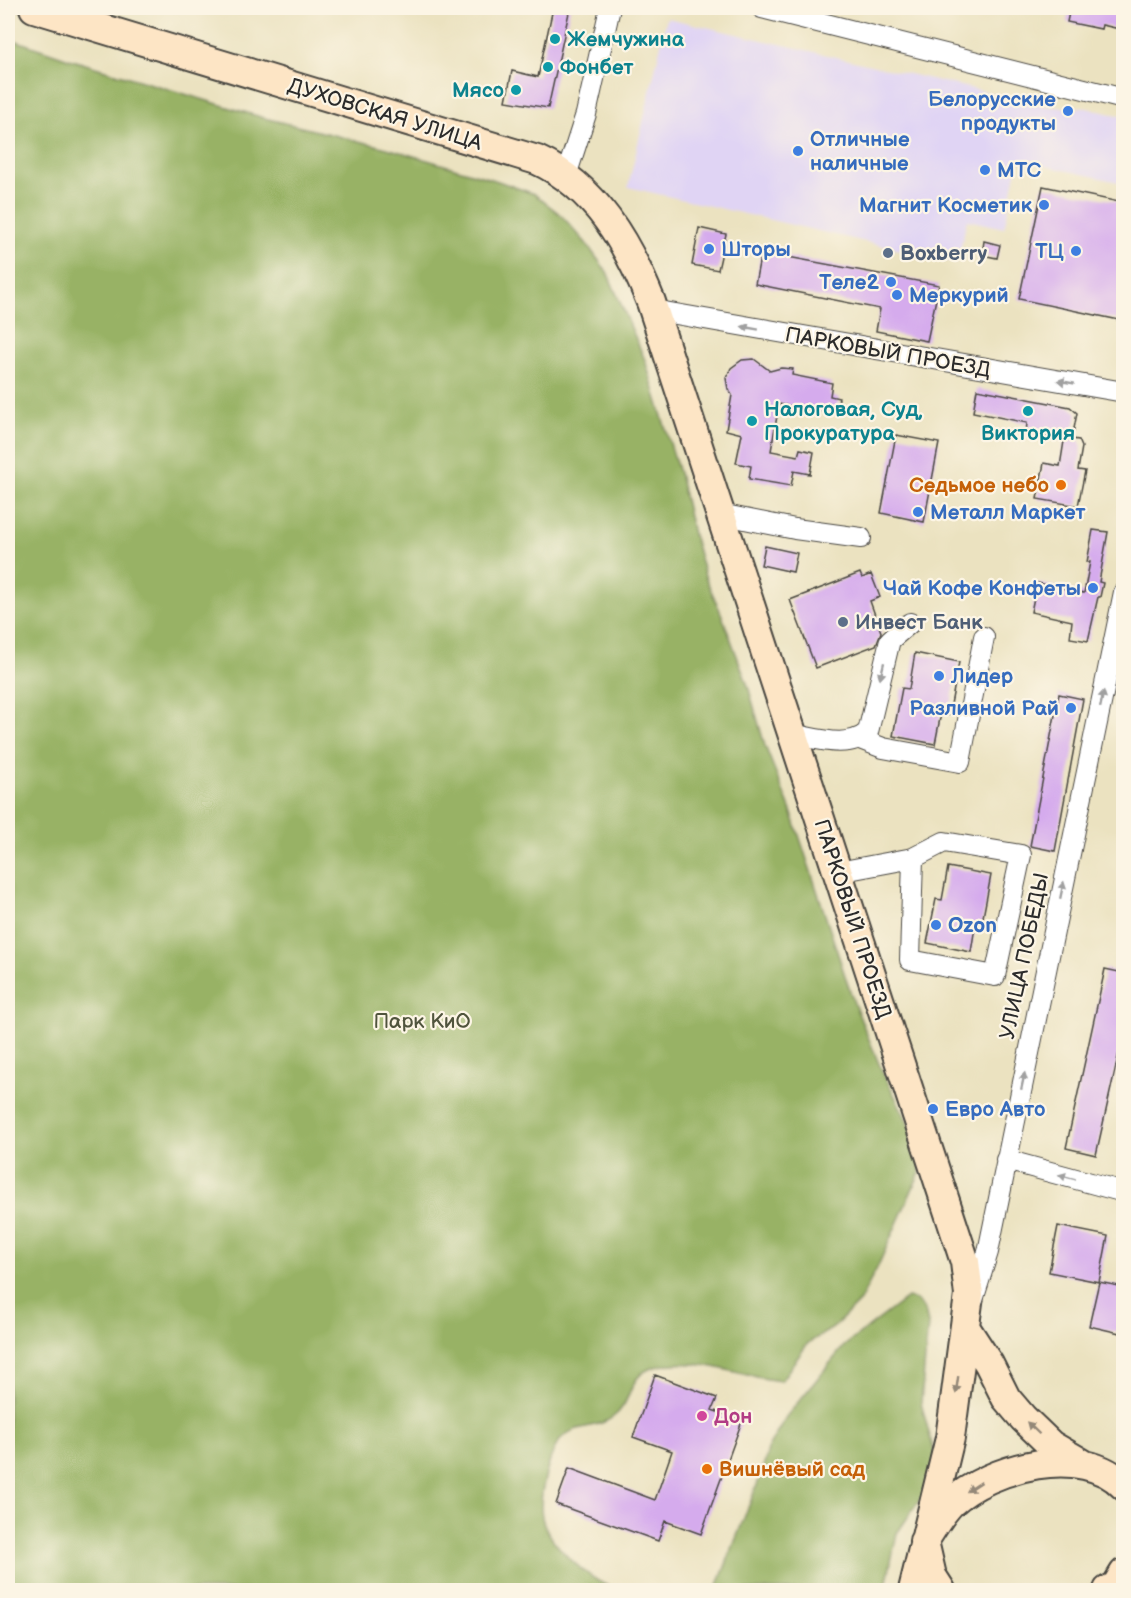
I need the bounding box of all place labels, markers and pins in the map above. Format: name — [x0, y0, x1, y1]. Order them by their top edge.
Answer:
place label: Жемчужина — [567, 27, 685, 52]
marker: Жемчужина — [548, 32, 562, 46]
place label: Фонбет — [560, 55, 634, 80]
marker: Фонбет — [541, 60, 555, 74]
place label: Мясо — [452, 78, 504, 103]
marker: Мясо — [509, 83, 523, 97]
place label: Белорусские продукты — [928, 87, 1056, 136]
marker: Белорусские продукты — [1061, 104, 1075, 118]
place label: Отличные наличные — [810, 127, 910, 176]
marker: Отличные наличные — [791, 144, 805, 158]
place label: МТС — [997, 158, 1042, 183]
marker: МТС — [978, 163, 992, 177]
place label: Магнит Косметик — [859, 193, 1033, 218]
marker: Магнит Косметик — [1037, 198, 1051, 212]
place label: Шторы — [721, 237, 791, 262]
place label: ТЦ — [1035, 239, 1065, 264]
place label: Boxberry — [900, 241, 987, 266]
marker: Шторы — [702, 242, 716, 256]
marker: ТЦ — [1069, 244, 1083, 258]
marker: Boxberry — [881, 246, 895, 260]
place label: Теле2 — [819, 270, 879, 295]
marker: Теле2 — [884, 275, 898, 289]
place label: Меркурий — [909, 283, 1009, 308]
marker: Меркурий — [890, 288, 904, 302]
place label: Налоговая, Суд, Прокуратура — [764, 397, 923, 446]
marker: Виктория — [1021, 404, 1035, 418]
marker: Налоговая, Суд, Прокуратура — [745, 414, 759, 428]
place label: Виктория — [981, 421, 1075, 446]
place label: Седьмое небо — [909, 473, 1049, 498]
marker: Седьмое небо — [1054, 478, 1068, 492]
place label: Металл Маркет — [930, 500, 1086, 525]
marker: Металл Маркет — [911, 505, 925, 519]
place label: Чай Кофе Конфеты — [883, 576, 1081, 601]
marker: Чай Кофе Конфеты — [1086, 581, 1100, 595]
place label: Инвест Банк — [855, 610, 983, 635]
marker: Инвест Банк — [836, 615, 850, 629]
place label: Лидер — [950, 664, 1014, 689]
marker: Лидер — [932, 669, 946, 683]
place label: Разливной Рай — [909, 696, 1059, 721]
marker: Разливной Рай — [1064, 701, 1078, 715]
place label: Ozon — [948, 913, 997, 938]
marker: Ozon — [929, 918, 943, 932]
place label: Евро Авто — [945, 1097, 1045, 1122]
marker: Евро Авто — [926, 1102, 940, 1116]
place label: Дон — [714, 1404, 752, 1429]
marker: Дон — [695, 1409, 709, 1423]
place label: Вишнёвый сад — [719, 1457, 865, 1482]
marker: Вишнёвый сад — [700, 1462, 714, 1476]

